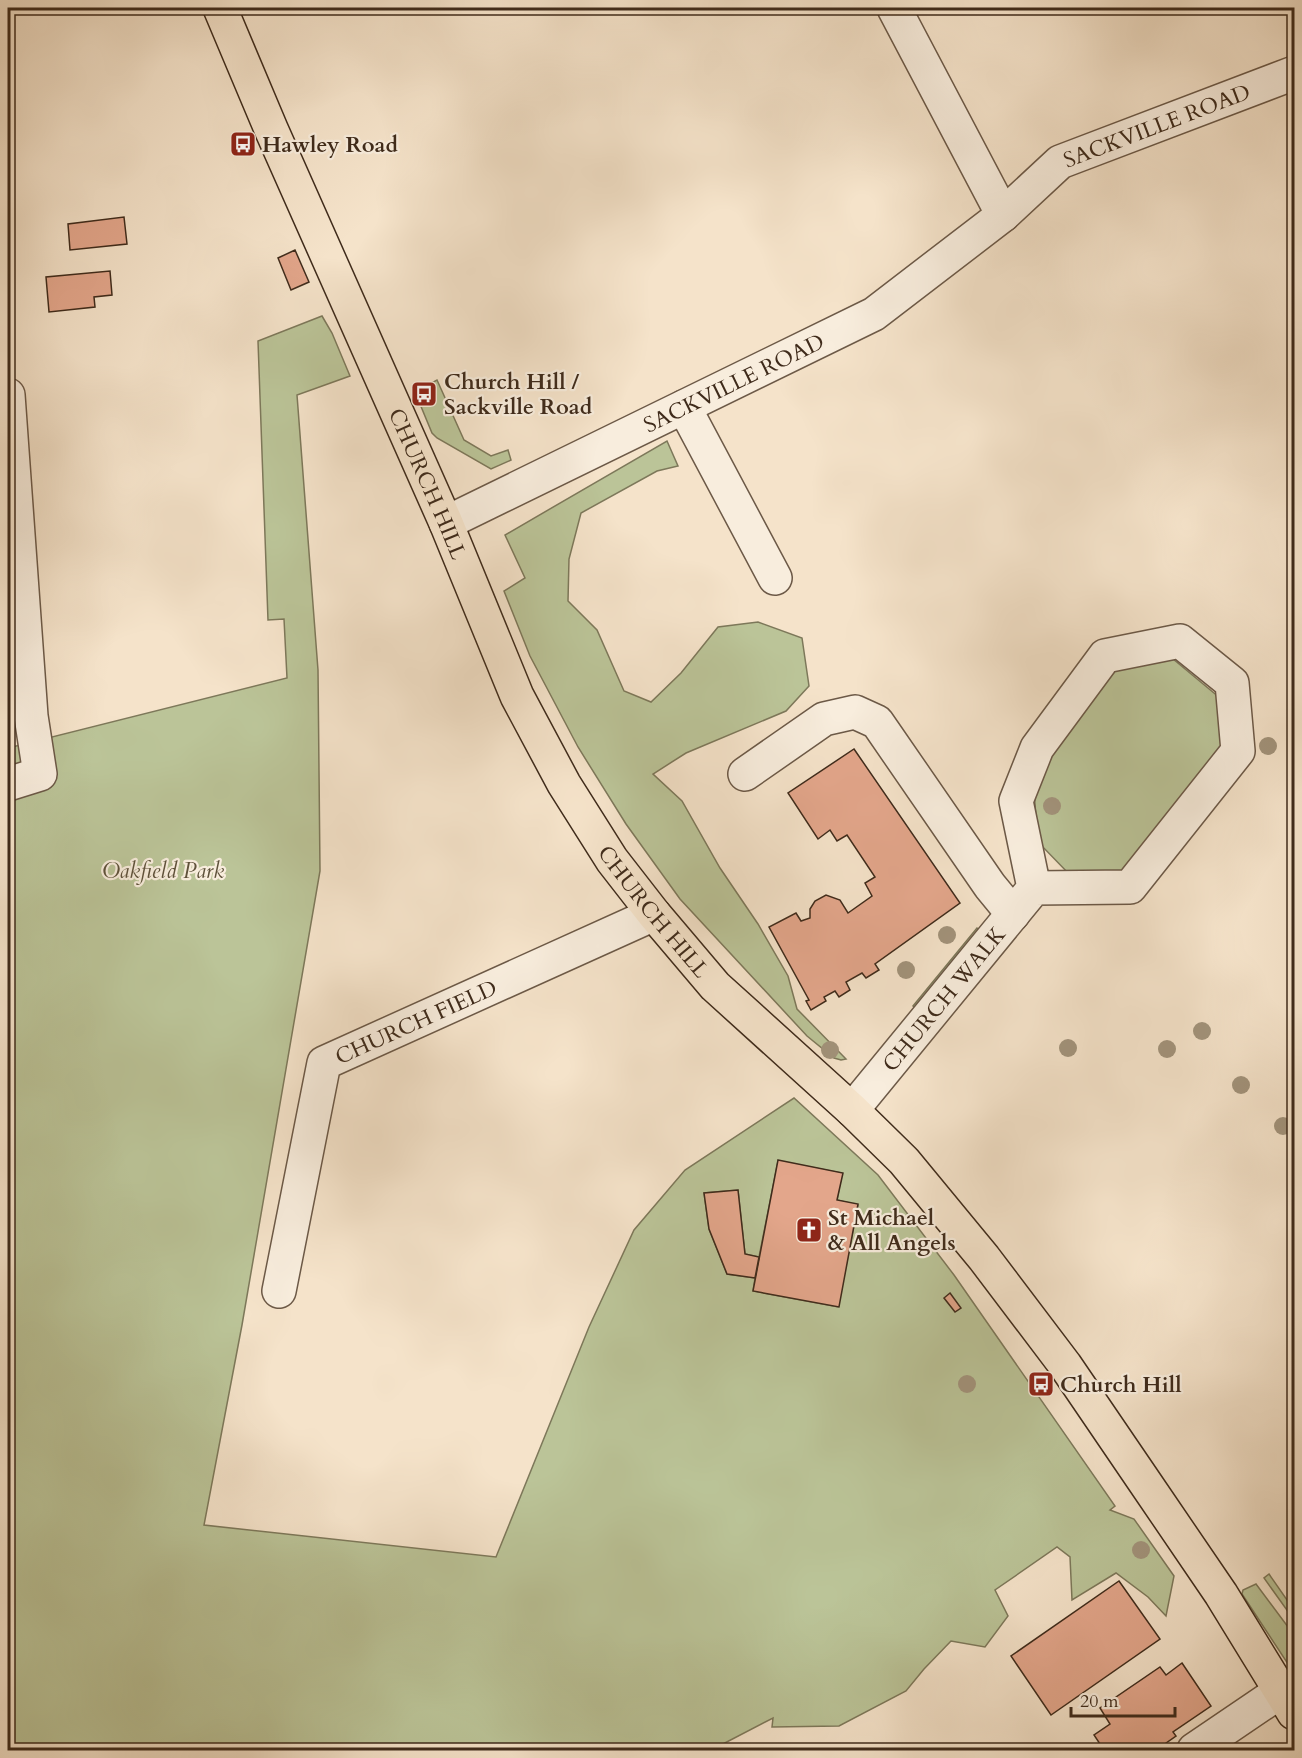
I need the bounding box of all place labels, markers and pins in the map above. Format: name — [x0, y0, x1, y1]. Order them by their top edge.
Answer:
bus stop icon: Hawley Road — [228, 129, 258, 159]
place label: Hawley Road — [262, 130, 398, 160]
place label: Church Hill / Sackville Road — [444, 367, 593, 422]
bus stop icon: Church Hill / Sackville Road — [409, 379, 439, 409]
place label: St Michael & All Angels — [828, 1203, 956, 1258]
church icon: St Michael & All Angels — [794, 1215, 824, 1245]
bus stop icon: Church Hill — [1026, 1369, 1056, 1399]
place label: Church Hill — [1060, 1370, 1182, 1400]

